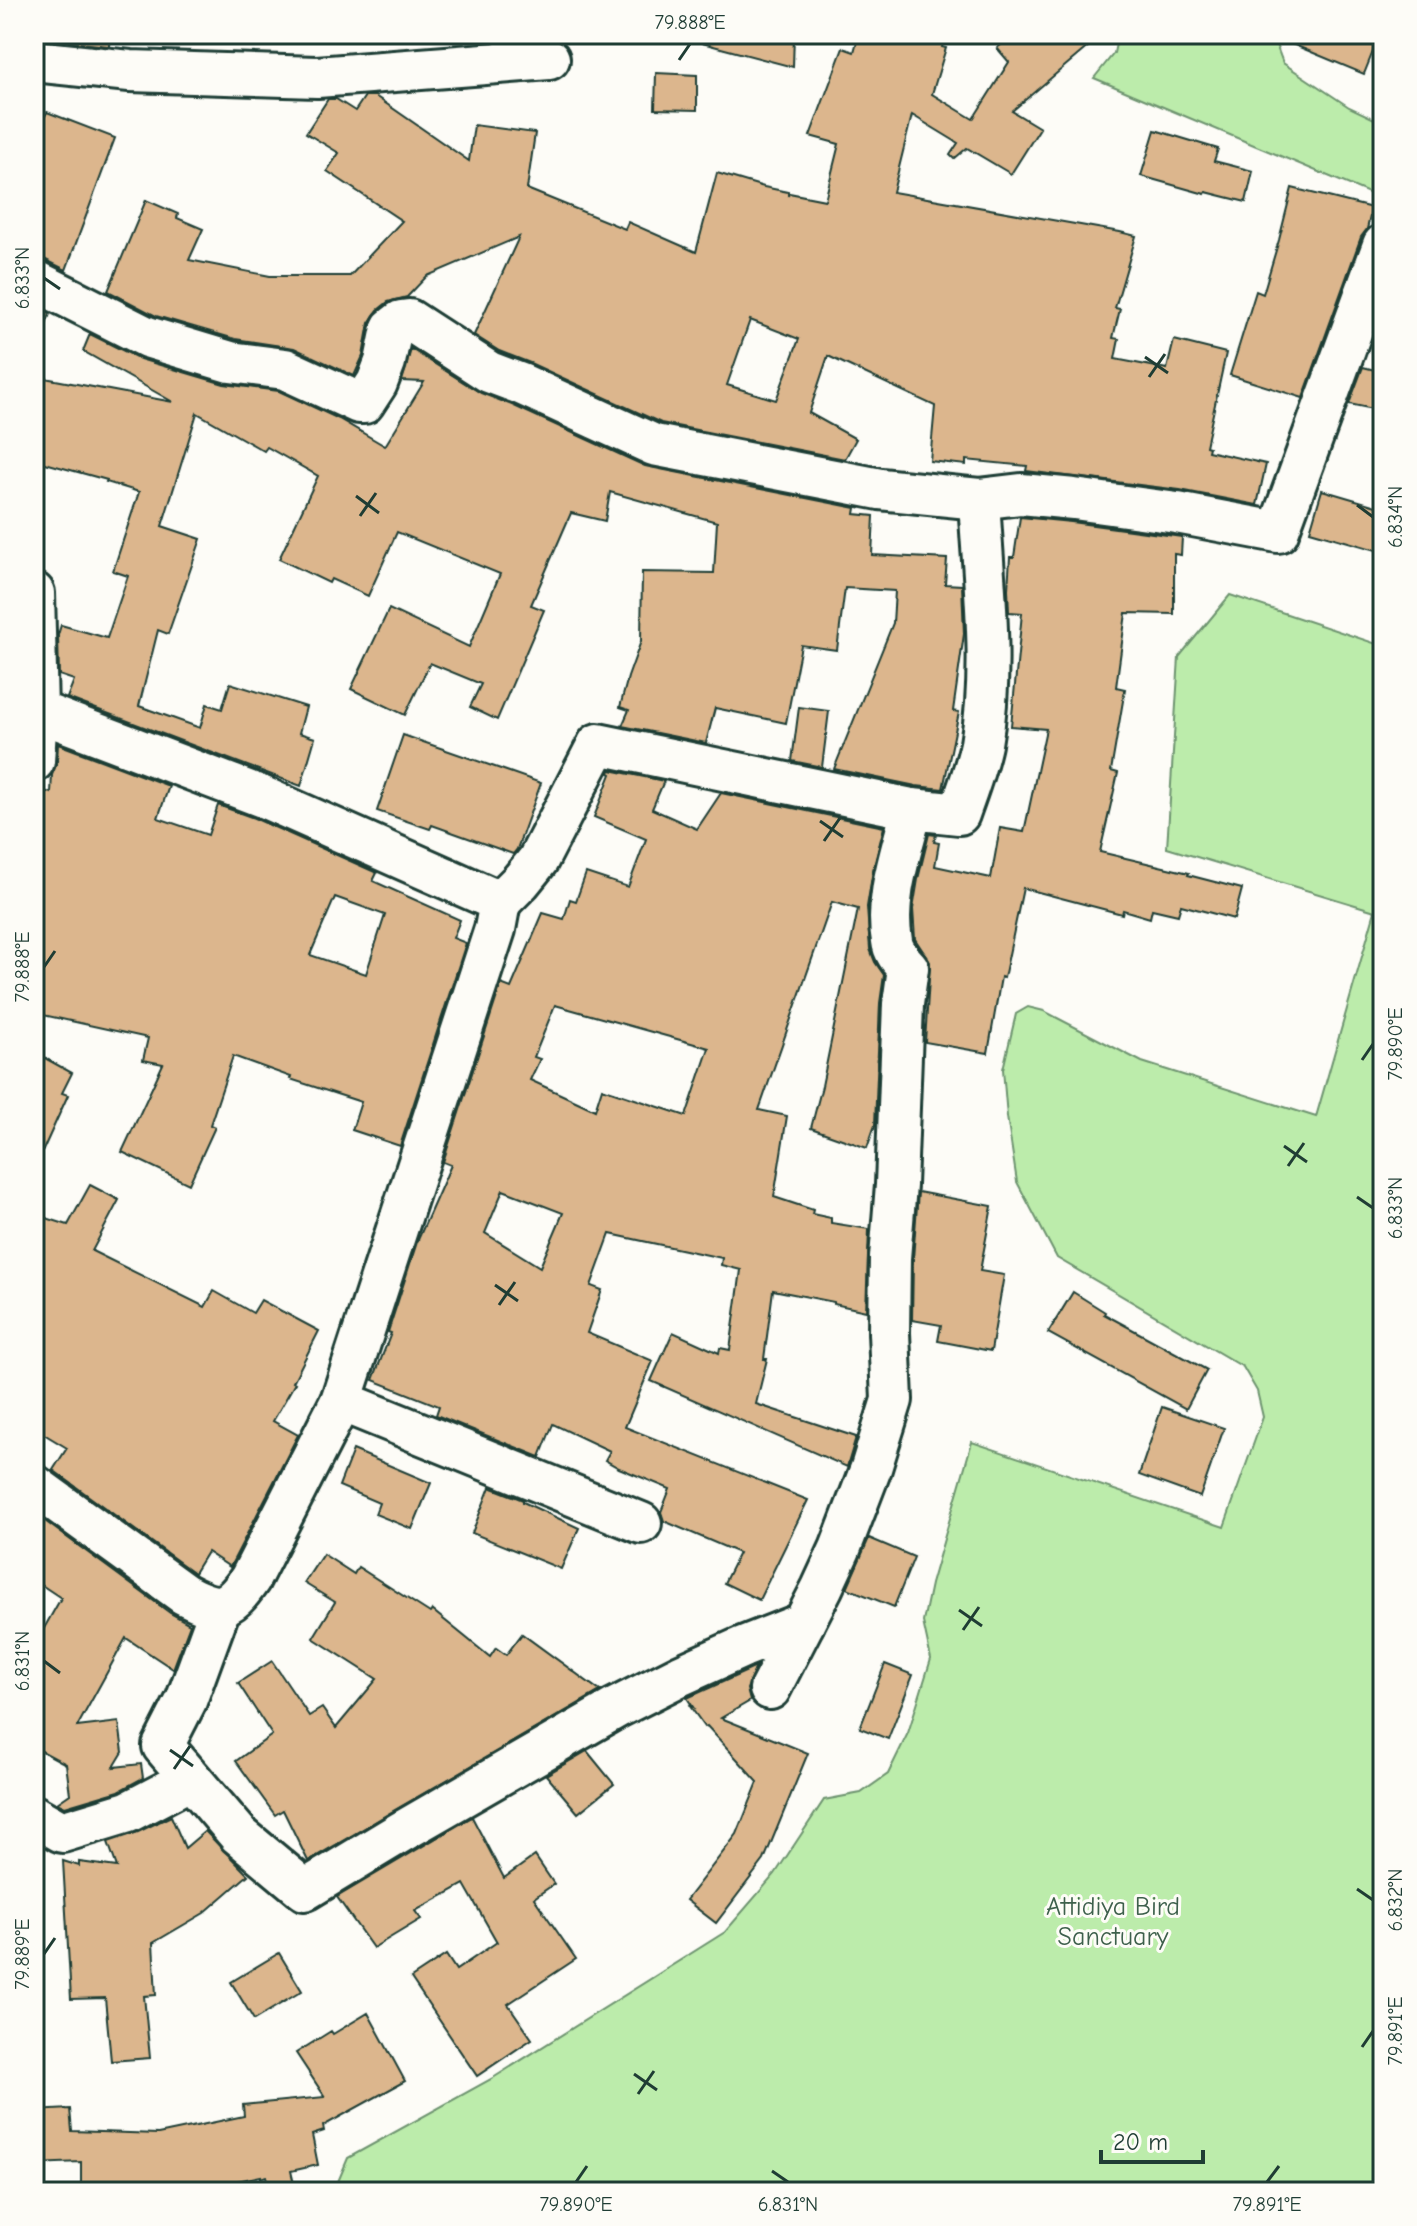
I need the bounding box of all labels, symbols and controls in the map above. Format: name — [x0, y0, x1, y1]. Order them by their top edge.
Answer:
text: 79.888°E — [655, 11, 725, 34]
text: 6.833°N — [11, 247, 34, 309]
text: 6.834°N — [1384, 486, 1407, 548]
text: 79.888°E — [11, 932, 34, 1002]
text: 79.890°E — [1384, 1007, 1407, 1081]
text: 6.833°N — [1384, 1177, 1407, 1239]
text: 6.831°N — [11, 1631, 34, 1691]
text: 6.832°N — [1384, 1869, 1407, 1931]
park label: Attidiya Bird Sanctuary — [1046, 1892, 1180, 1952]
text: 79.889°E — [11, 1918, 34, 1990]
text: 79.891°E — [1384, 1997, 1407, 2065]
scale bar — [1101, 2114, 1203, 2164]
text: 20 m — [1113, 2128, 1168, 2156]
text: 79.890°E — [539, 2193, 613, 2216]
text: 6.831°N — [758, 2193, 818, 2216]
text: 79.891°E — [1233, 2193, 1301, 2216]

